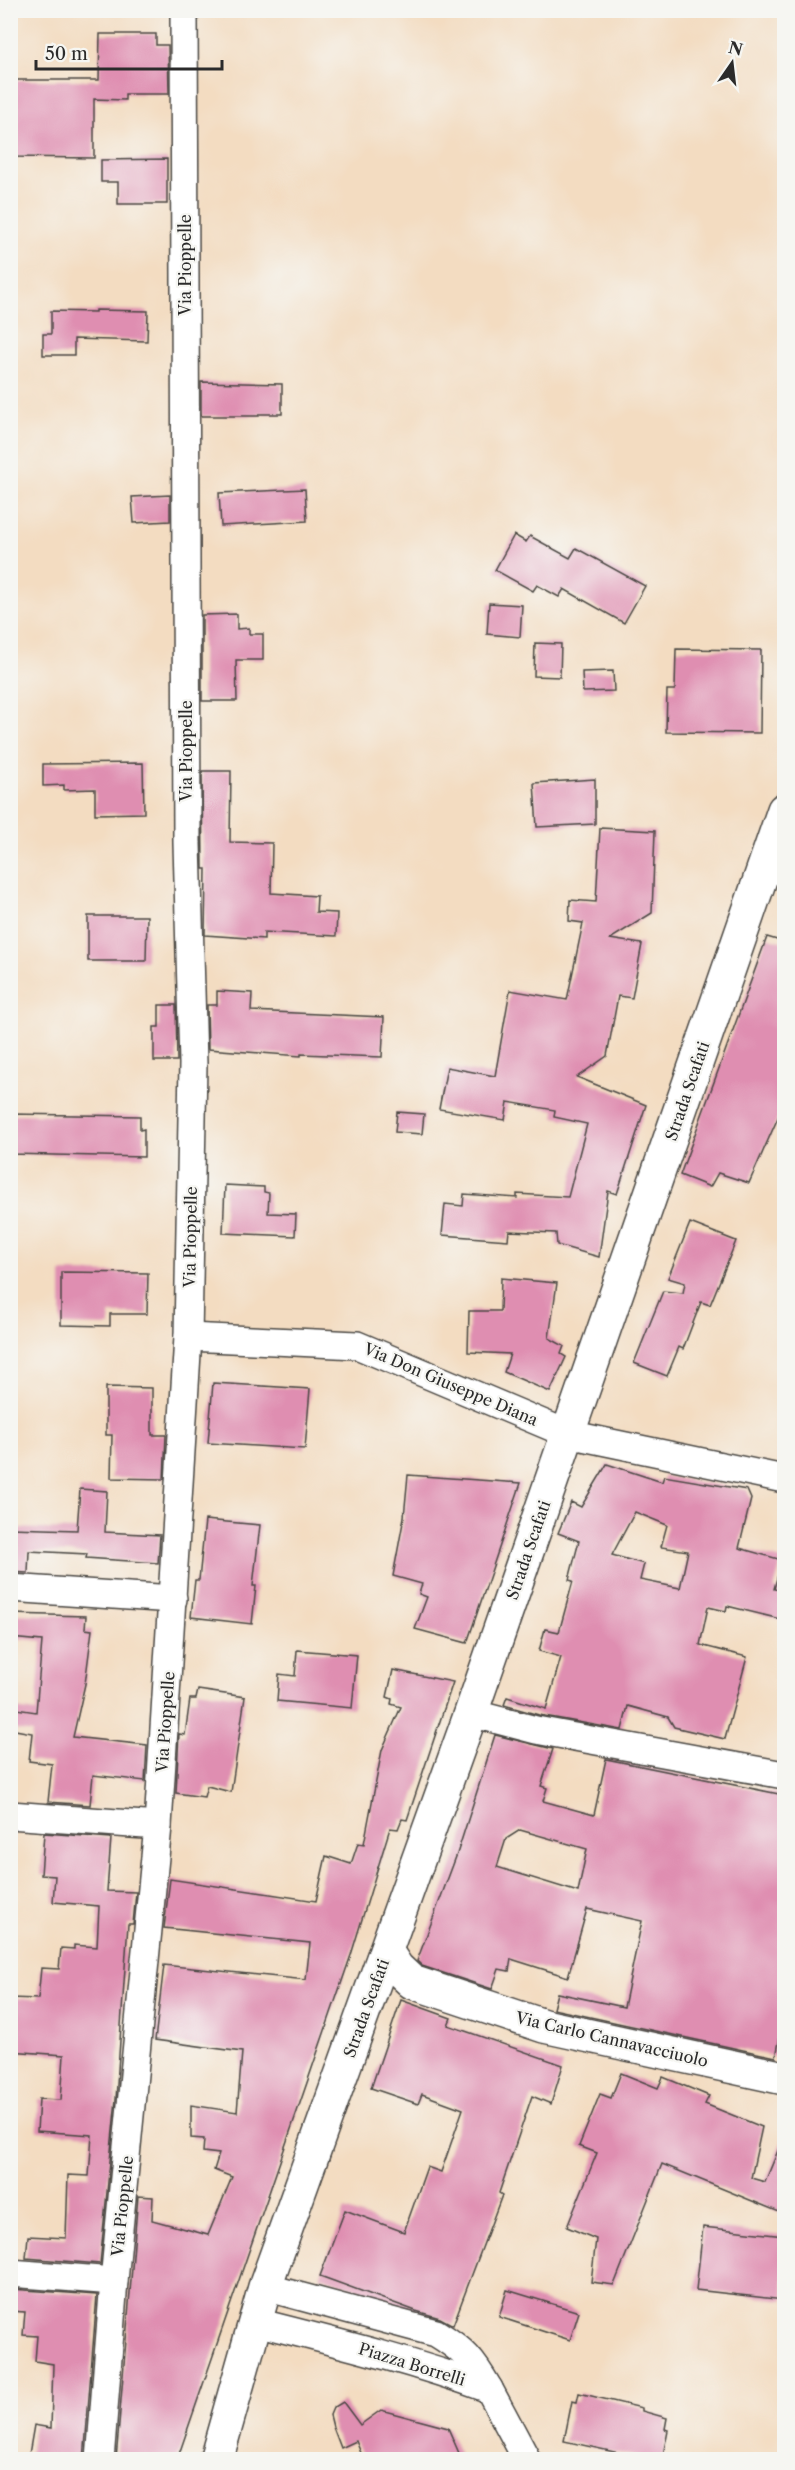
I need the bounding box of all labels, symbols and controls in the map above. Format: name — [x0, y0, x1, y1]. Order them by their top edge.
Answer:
scale bar — [36, 33, 222, 71]
north arrow — [702, 33, 762, 93]
text: N — [726, 37, 745, 60]
text: 50 m — [45, 43, 88, 65]
street label: Via Pioppelle — [175, 214, 195, 317]
street label: Via Pioppelle — [176, 700, 196, 803]
street label: Strada Scafati — [661, 1039, 713, 1143]
street label: Via Pioppelle — [179, 1186, 201, 1289]
street label: Via Don Giuseppe Diana — [360, 1338, 542, 1430]
street label: Strada Scafati — [502, 1498, 554, 1602]
street label: Via Pioppelle — [151, 1671, 179, 1774]
street label: Strada Scafati — [339, 1956, 393, 2060]
street label: Via Carlo Cannavacciuolo — [513, 2007, 710, 2071]
street label: Via Pioppelle — [107, 2155, 137, 2258]
street label: Piazza Borrelli — [356, 2338, 468, 2390]

